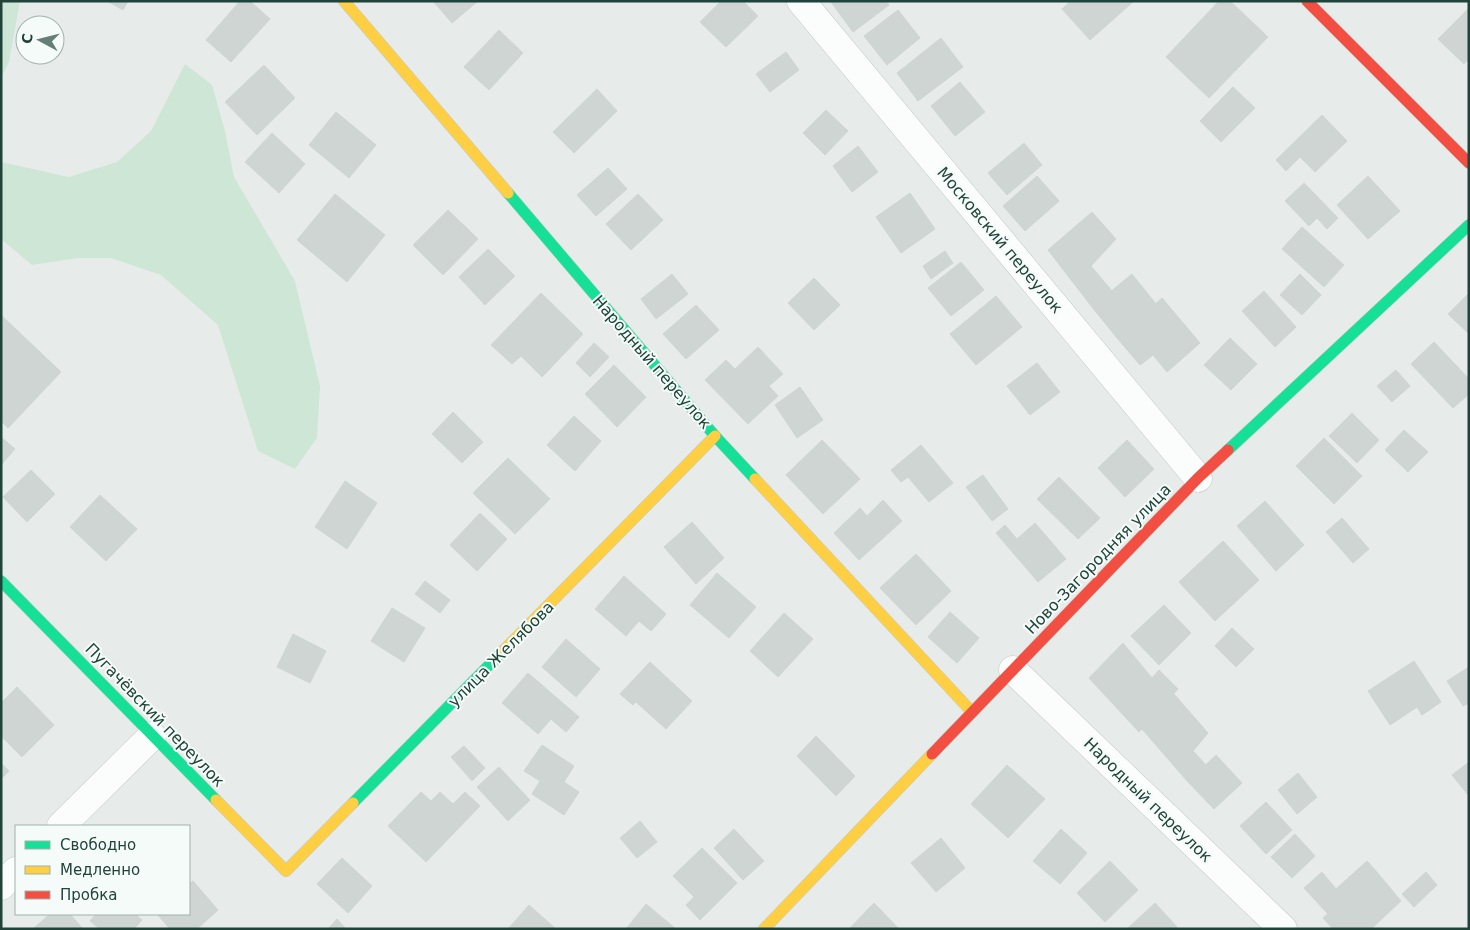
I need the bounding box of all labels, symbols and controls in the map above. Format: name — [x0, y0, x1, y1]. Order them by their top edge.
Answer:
north arrow — [15, 15, 65, 65]
text: С — [19, 32, 36, 44]
street label: Московский переулок — [933, 163, 1067, 317]
street label: Народный переулок — [589, 291, 715, 433]
street label: Ново-Загородняя улица — [1021, 480, 1175, 638]
street label: улица Желябова — [444, 597, 558, 711]
street label: Пугачёвский переулок — [81, 639, 229, 791]
street label: Народный переулок — [1080, 734, 1216, 866]
legend — [15, 825, 190, 915]
text: Свободно — [60, 836, 136, 854]
text: Медленно — [60, 861, 140, 879]
text: Пробка — [60, 886, 117, 904]

